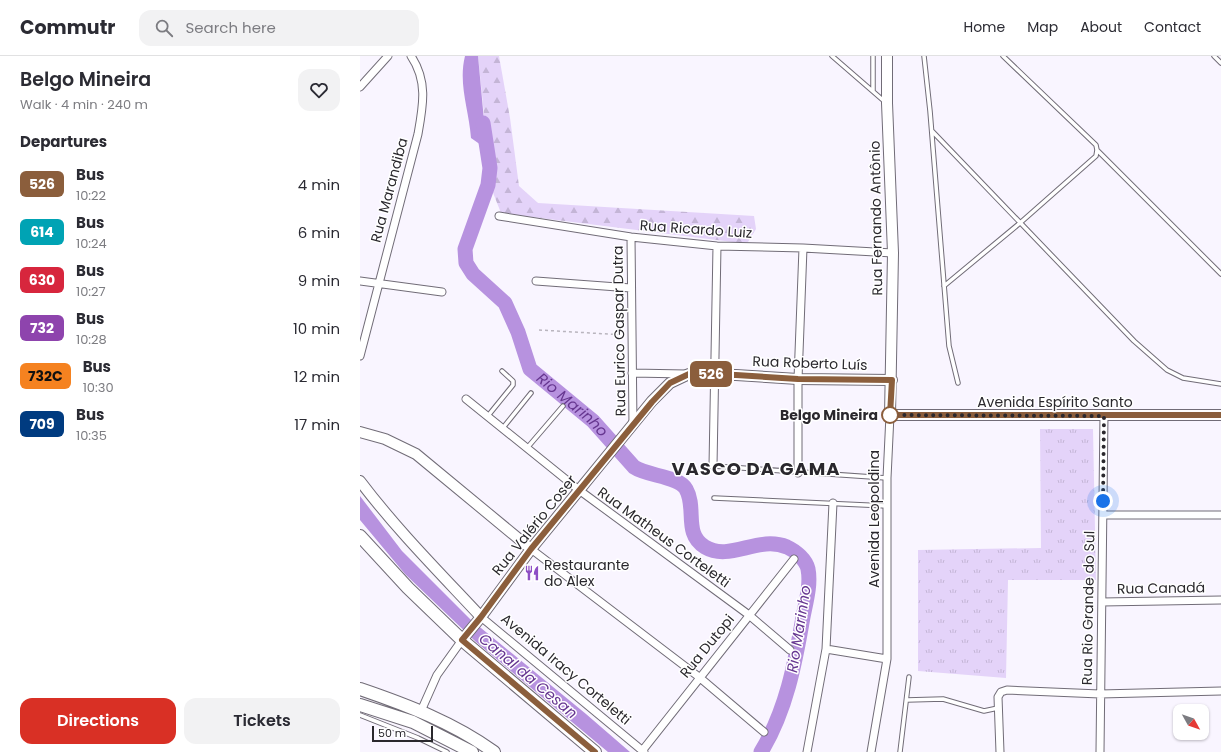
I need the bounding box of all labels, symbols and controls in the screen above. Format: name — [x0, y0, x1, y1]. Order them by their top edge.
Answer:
search box — [139, 10, 419, 46]
text: Commutr — [20, 14, 115, 41]
icon: search — [153, 17, 175, 39]
text: Search here — [185, 17, 276, 38]
text: Home — [963, 17, 1005, 37]
text: Map — [1027, 17, 1058, 37]
text: About — [1080, 17, 1122, 37]
text: Contact — [1144, 17, 1201, 37]
text: Belgo Mineira — [20, 66, 151, 93]
button: heart — [298, 69, 340, 111]
text: Walk · 4 min · 240 m — [20, 95, 148, 114]
text: Departures — [20, 131, 107, 152]
street label: Rua Marandiba — [365, 135, 413, 245]
street label: Rua Fernando Antônio — [865, 140, 887, 296]
text: Bus — [76, 164, 104, 185]
text: 526 — [29, 174, 55, 194]
text: 4 min — [298, 174, 340, 195]
text: 10:22 — [76, 186, 106, 205]
text: Bus — [76, 212, 104, 233]
street label: Rua Ricardo Luiz — [639, 215, 753, 243]
text: 614 — [30, 222, 54, 242]
text: 6 min — [298, 222, 340, 243]
text: 10:24 — [76, 234, 107, 253]
street label: Rua Eurico Gaspar Dutra — [608, 245, 630, 417]
text: Bus — [76, 260, 104, 281]
text: 630 — [29, 270, 55, 290]
text: 9 min — [298, 270, 340, 291]
text: 10:27 — [76, 282, 106, 301]
text: Bus — [76, 308, 104, 329]
text: 732 — [30, 318, 54, 338]
text: 10 min — [293, 318, 340, 339]
text: 10:28 — [76, 330, 107, 349]
street label: Rua Roberto Luís — [752, 351, 868, 375]
text: Bus — [83, 356, 111, 377]
line badge: 526 — [688, 361, 734, 387]
text: 526 — [698, 364, 724, 384]
text: 732C — [28, 366, 63, 386]
text: 12 min — [294, 366, 340, 387]
water label: Rio Marinho — [532, 368, 613, 441]
text: 10:30 — [83, 378, 114, 397]
street label: Avenida Espírito Santo — [977, 392, 1133, 412]
text: Bus — [76, 404, 104, 425]
place label: Belgo Mineira — [780, 405, 878, 425]
marker: Belgo Mineira — [881, 406, 899, 424]
text: 709 — [29, 414, 55, 434]
text: 17 min — [294, 414, 340, 435]
text: 10:35 — [76, 426, 107, 445]
street label: Avenida Leopoldina — [864, 450, 884, 588]
district label: VASCO DA GAMA — [671, 456, 841, 481]
street label: Rua Valério Coser — [487, 470, 581, 580]
street label: Rua Matheus Corteletti — [594, 482, 734, 592]
your location — [1093, 491, 1113, 511]
street label: Rua Rio Grande do Sul — [1077, 531, 1099, 685]
place label: Restaurante do Alex — [544, 555, 630, 591]
restaurant icon: Restaurante do Alex — [523, 564, 541, 582]
street label: Rua Canadá — [1117, 577, 1205, 599]
water label: Rio Marinho — [781, 584, 816, 674]
street label: Avenida Iracy Corteletti — [497, 609, 635, 729]
street label: Rua Dutopi — [675, 610, 739, 682]
water label: Canal da Cesan — [475, 628, 582, 723]
button: Directions — [20, 698, 176, 744]
button: Tickets — [184, 698, 340, 744]
north arrow — [1173, 704, 1209, 740]
map controls — [1173, 704, 1209, 740]
scale bar — [372, 724, 433, 743]
text: 50 m — [378, 725, 406, 741]

